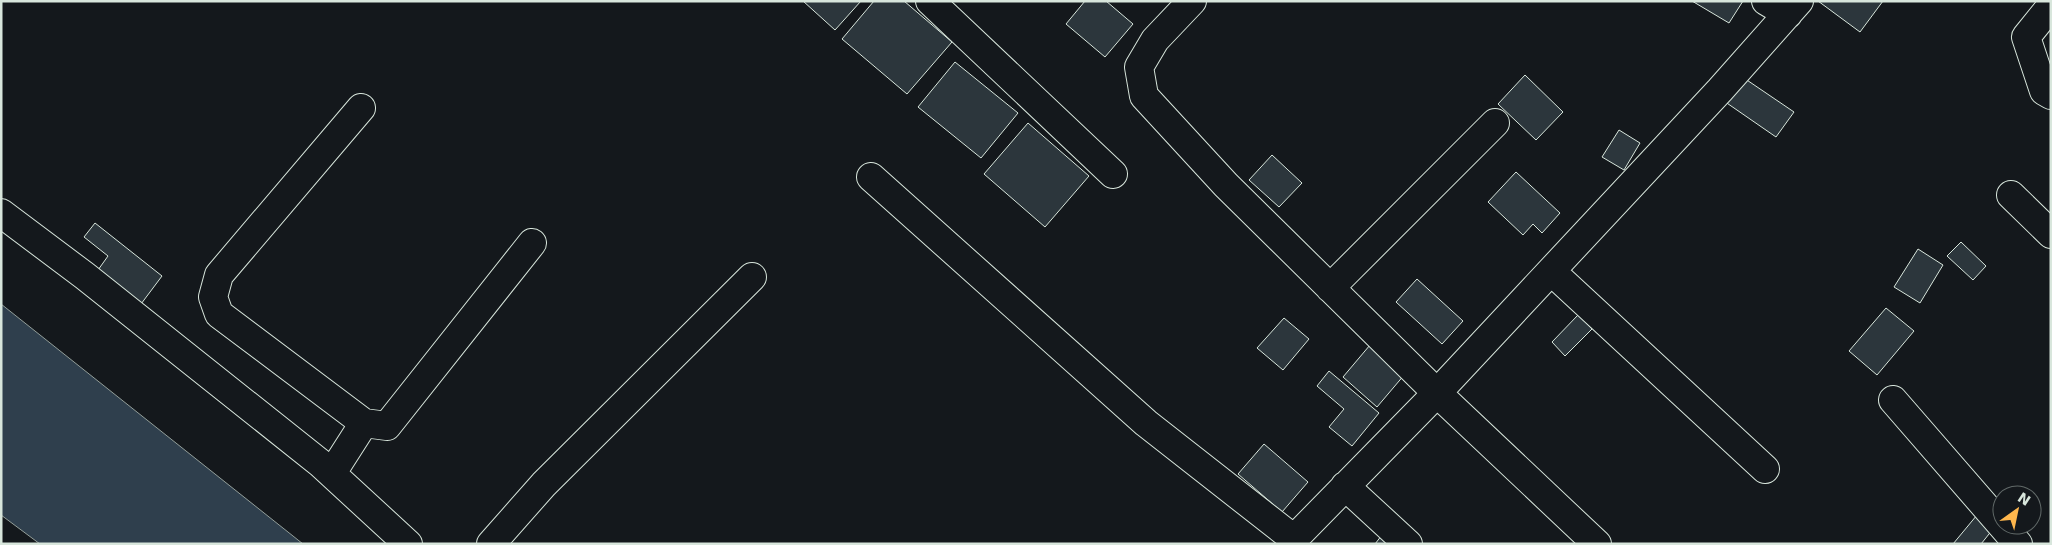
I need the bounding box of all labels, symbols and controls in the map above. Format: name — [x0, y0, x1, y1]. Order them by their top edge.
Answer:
north arrow — [1992, 485, 2042, 535]
text: N — [2015, 489, 2033, 509]

